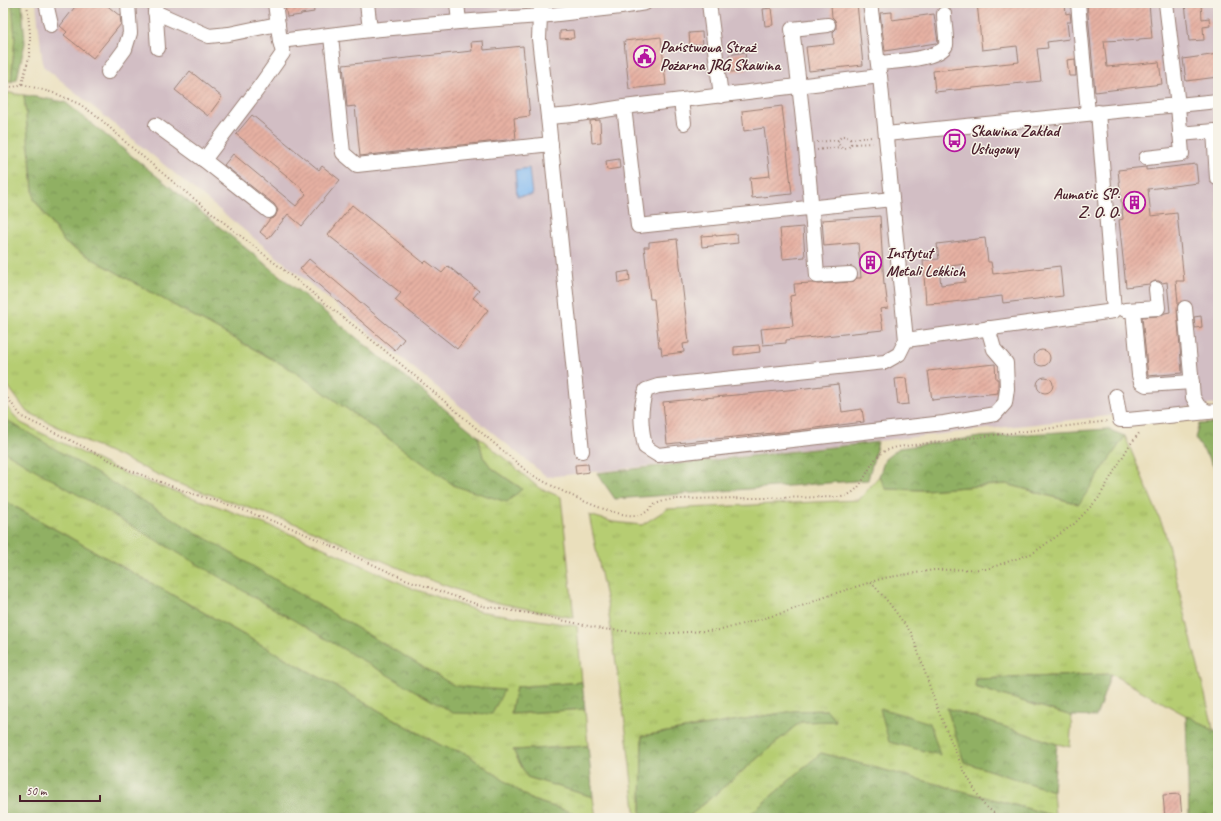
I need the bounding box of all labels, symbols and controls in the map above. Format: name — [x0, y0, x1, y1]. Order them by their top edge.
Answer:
place label: Państwowa Straż Pożarna JRG Skawina — [660, 37, 781, 75]
public building icon: Państwowa Straż Pożarna JRG Skawina — [631, 43, 657, 69]
place label: Skawina Zakład Usługowy — [970, 121, 1061, 159]
bus stop icon: Skawina Zakład Usługowy — [942, 127, 968, 153]
place label: Aumatic SP. Z. O. O. — [1053, 184, 1121, 222]
building icon: Aumatic SP. Z. O. O. — [1122, 190, 1148, 216]
place label: Instytut Metali Lekkich — [886, 243, 966, 281]
building icon: Instytut Metali Lekkich — [858, 249, 884, 275]
scale bar — [20, 777, 100, 803]
text: 50 m — [26, 783, 48, 799]

